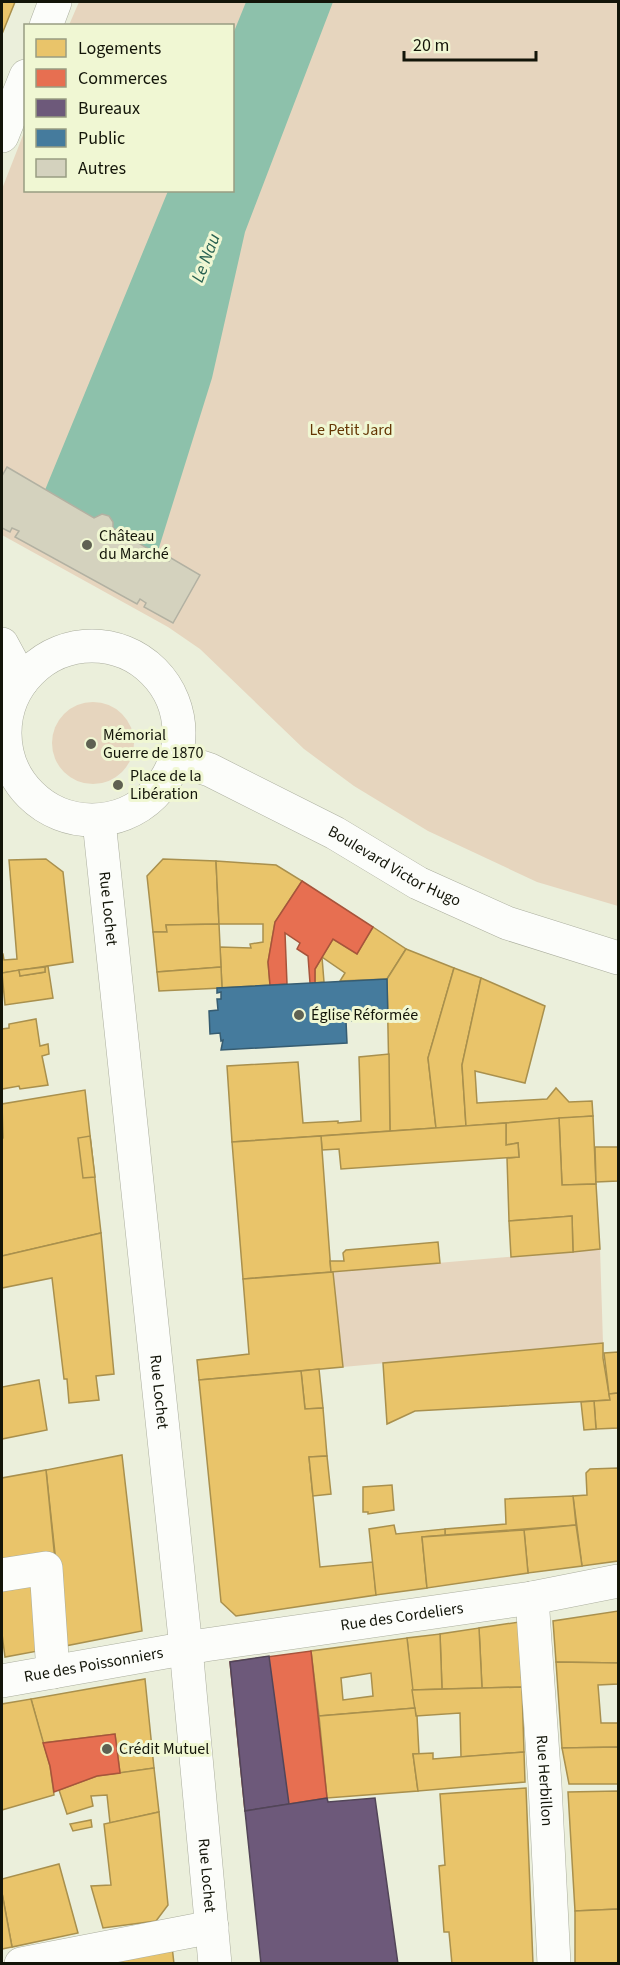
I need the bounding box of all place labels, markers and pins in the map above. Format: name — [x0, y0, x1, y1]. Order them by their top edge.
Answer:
place label: Château du Marché — [99, 525, 169, 565]
marker: Château du Marché — [80, 538, 94, 552]
place label: Mémorial Guerre de 1870 — [103, 724, 203, 764]
marker: Mémorial Guerre de 1870 — [84, 737, 98, 751]
place label: Place de la Libération — [130, 765, 201, 805]
marker: Place de la Libération — [111, 778, 125, 792]
place label: Église Réformée — [311, 1004, 418, 1026]
marker: Église Réformée — [292, 1008, 306, 1022]
place label: Crédit Mutuel — [119, 1738, 209, 1760]
marker: Crédit Mutuel — [100, 1742, 114, 1756]

